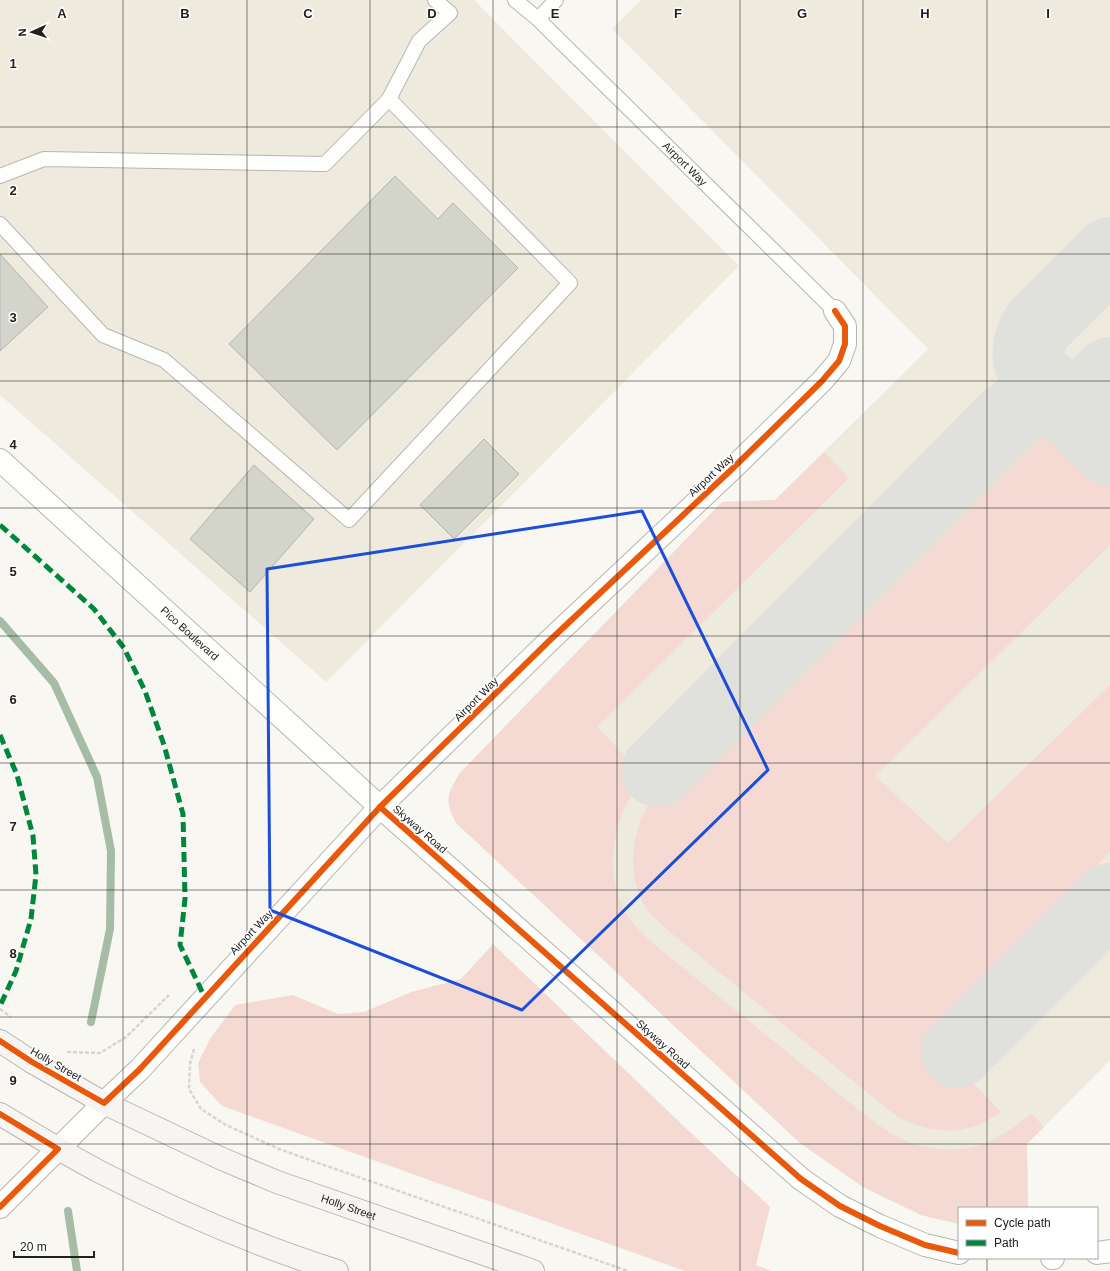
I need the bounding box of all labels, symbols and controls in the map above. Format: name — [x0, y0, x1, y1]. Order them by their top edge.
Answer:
text: A — [57, 6, 67, 21]
text: B — [180, 6, 190, 21]
text: C — [303, 6, 313, 21]
text: D — [427, 6, 437, 21]
text: E — [551, 6, 560, 21]
text: F — [674, 6, 682, 21]
text: G — [797, 6, 807, 21]
text: H — [920, 6, 930, 21]
text: I — [1046, 6, 1050, 21]
north arrow — [12, 12, 52, 52]
text: N — [16, 28, 28, 37]
text: 1 — [9, 56, 17, 71]
street label: Airport Way — [660, 139, 710, 188]
text: 2 — [9, 183, 17, 198]
text: 3 — [9, 310, 17, 325]
text: 4 — [9, 437, 17, 452]
street label: Airport Way — [686, 451, 736, 499]
text: 5 — [9, 564, 17, 579]
street label: Pico Boulevard — [158, 604, 221, 663]
street label: Airport Way — [452, 674, 501, 723]
text: 6 — [9, 692, 17, 707]
street label: Skyway Road — [391, 802, 449, 856]
text: 7 — [9, 819, 17, 834]
street label: Airport Way — [227, 907, 275, 957]
text: 8 — [9, 946, 17, 961]
street label: Skyway Road — [634, 1017, 692, 1071]
street label: Holly Street — [28, 1045, 84, 1083]
text: 9 — [9, 1073, 17, 1088]
street label: Holly Street — [320, 1192, 377, 1222]
legend — [958, 1207, 1098, 1259]
text: Cycle path — [994, 1216, 1051, 1230]
scale bar — [14, 1233, 94, 1259]
text: Path — [994, 1236, 1019, 1250]
text: 20 m — [20, 1240, 47, 1254]

